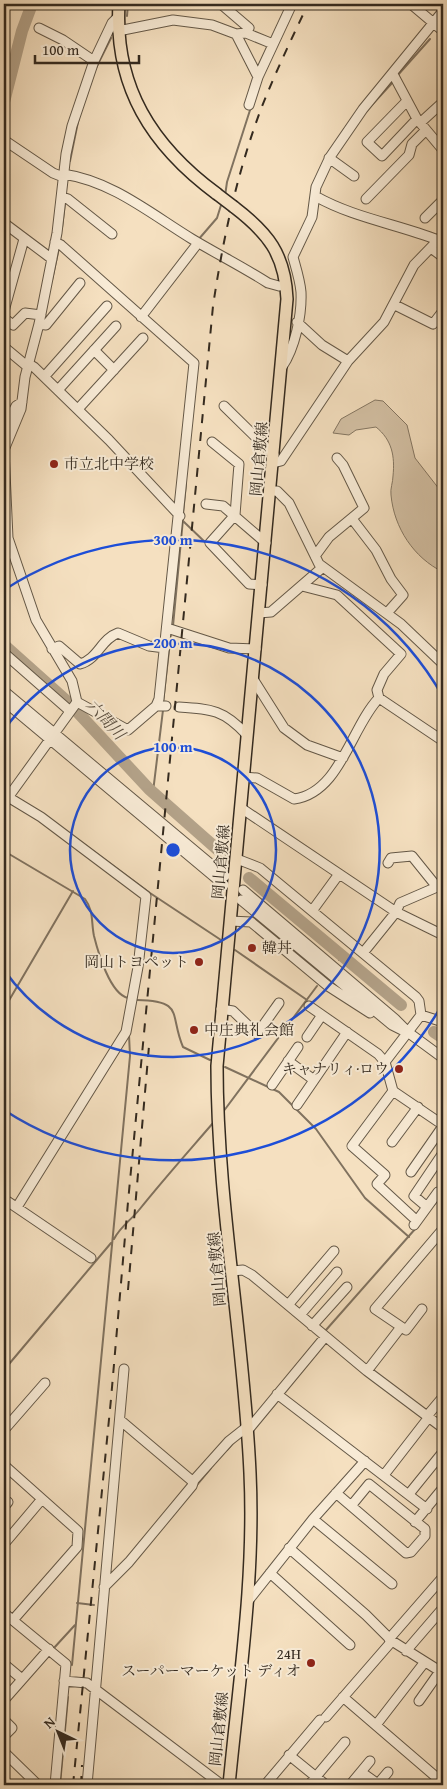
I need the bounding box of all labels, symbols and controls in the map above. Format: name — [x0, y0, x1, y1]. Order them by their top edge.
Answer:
scale bar — [35, 32, 139, 64]
text: 100 m — [42, 39, 80, 60]
street label: 岡山倉敷線 — [245, 421, 272, 497]
place label: 市立北中学校 — [64, 453, 154, 474]
marker: 市立北中学校 — [48, 458, 60, 470]
text: 300 m — [153, 529, 193, 550]
text: 200 m — [153, 632, 193, 653]
water label: 六間川 — [81, 693, 133, 746]
text: 100 m — [153, 736, 193, 757]
street label: 岡山倉敷線 — [207, 824, 234, 900]
centre of rings — [164, 841, 182, 859]
place label: 韓丼 — [262, 937, 292, 958]
marker: 韓丼 — [246, 942, 258, 954]
place label: 岡山トヨペット — [84, 951, 189, 972]
marker: 岡山トヨペット — [193, 956, 205, 968]
place label: 中庄典礼会館 — [204, 1019, 294, 1040]
marker: 中庄典礼会館 — [188, 1024, 200, 1036]
place label: キャナリィ·ロウ — [282, 1058, 389, 1079]
marker: キャナリィ·ロウ — [393, 1063, 405, 1075]
street label: 岡山倉敷線 — [203, 1231, 230, 1307]
place label: 24H スーパーマーケット ディオ — [121, 1643, 301, 1681]
marker: 24H スーパーマーケット ディオ — [305, 1657, 317, 1669]
street label: 岡山倉敷線 — [204, 1691, 233, 1767]
north arrow — [32, 1706, 82, 1756]
text: N — [39, 1712, 60, 1733]

